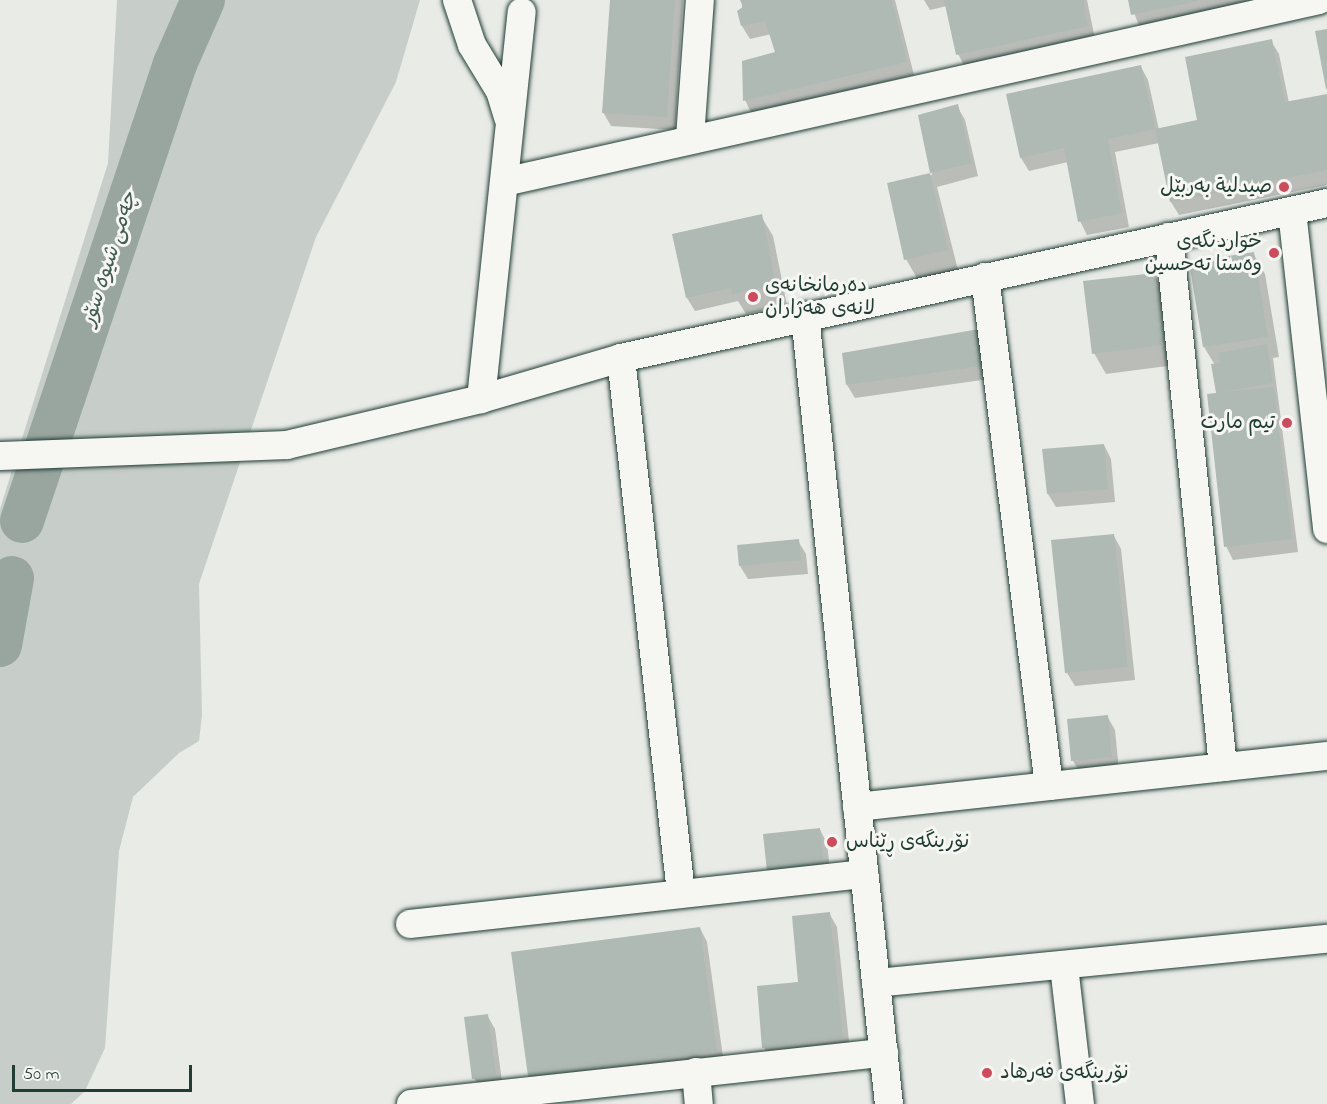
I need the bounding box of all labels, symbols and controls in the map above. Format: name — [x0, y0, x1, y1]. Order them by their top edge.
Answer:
place label: صيدلية بەربێل — [1160, 175, 1272, 199]
marker: صيدلية بەربێل — [1277, 180, 1291, 194]
water label: چەمی شیوە سۆر — [76, 189, 144, 329]
place label: خواردنگەی وەستا تەحسین — [1145, 230, 1262, 277]
marker: خواردنگەی وەستا تەحسین — [1267, 246, 1281, 260]
place label: دەرمانخانەی لانەی هەژاران — [765, 274, 875, 321]
marker: دەرمانخانەی لانەی هەژاران — [746, 290, 760, 304]
place label: تیم مارت — [1200, 411, 1275, 435]
marker: تیم مارت — [1280, 416, 1294, 430]
place label: نۆرینگەی ڕێناس — [846, 830, 969, 854]
marker: نۆرینگەی ڕێناس — [823, 833, 841, 851]
scale bar — [15, 1053, 195, 1091]
place label: نۆرینگەی فەرهاد — [1000, 1061, 1129, 1085]
text: 50 m — [23, 1062, 60, 1088]
marker: نۆرینگەی فەرهاد — [978, 1064, 996, 1082]

